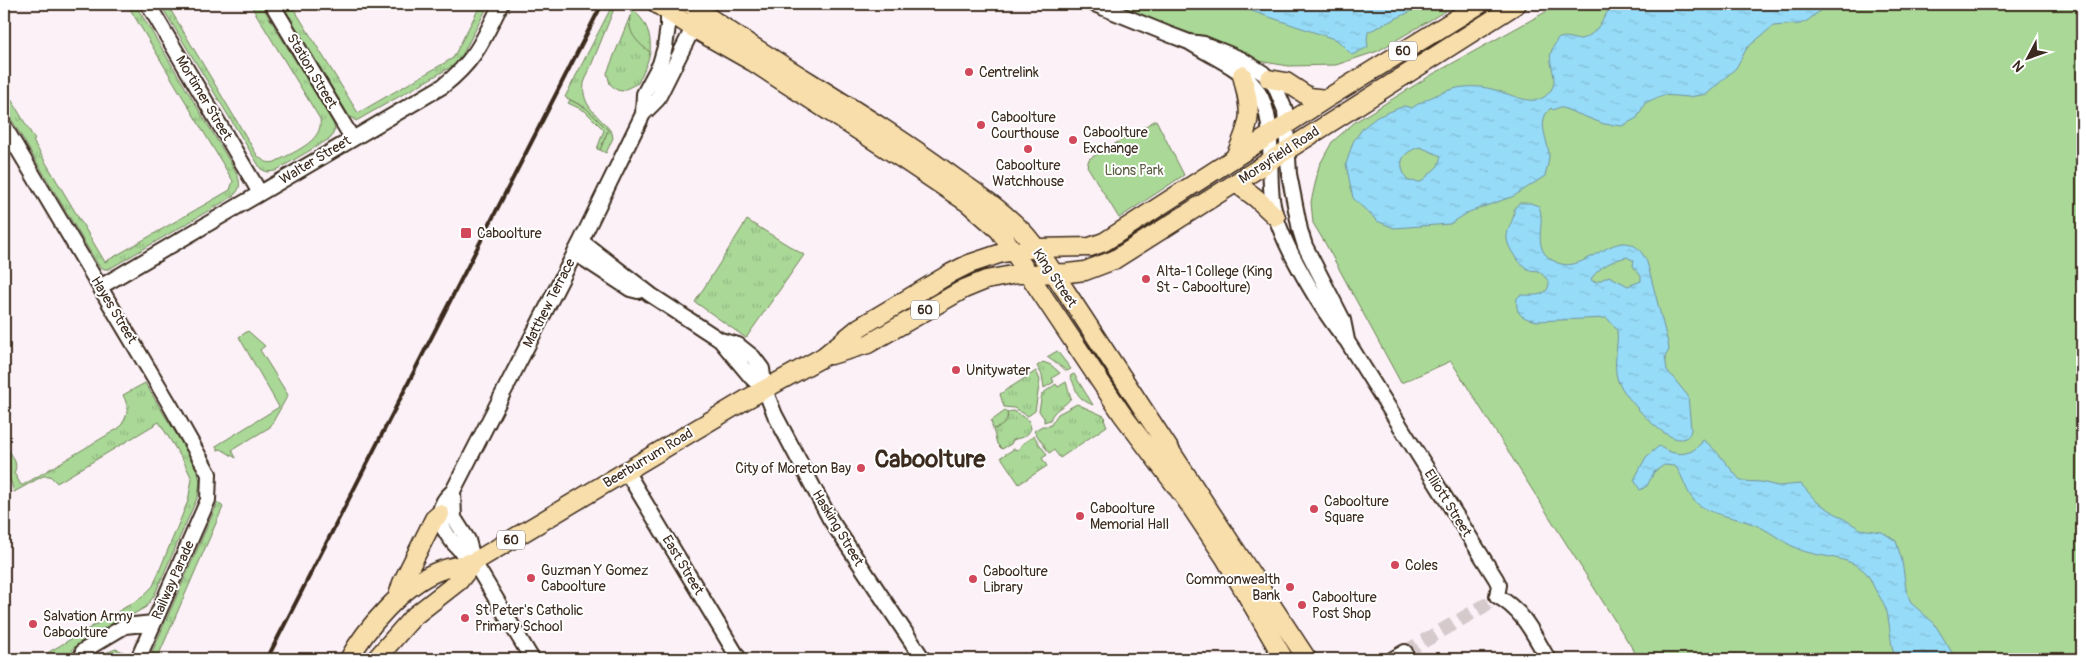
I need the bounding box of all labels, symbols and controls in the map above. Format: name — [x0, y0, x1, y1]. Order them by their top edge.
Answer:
street label: Station Street — [283, 30, 341, 112]
north arrow — [2004, 32, 2054, 82]
road number: 60 — [1389, 41, 1417, 60]
street label: Mortimer Street — [172, 53, 236, 144]
text: N — [2009, 57, 2028, 75]
place label: Centrelink — [979, 64, 1039, 81]
marker: Centrelink — [963, 66, 975, 78]
place label: Caboolture Courthouse — [991, 109, 1059, 142]
marker: Caboolture Courthouse — [975, 119, 987, 131]
street label: Morayfield Road — [1236, 123, 1322, 187]
place label: Caboolture Exchange — [1083, 124, 1148, 157]
street label: Walter Street — [276, 132, 354, 188]
marker: Caboolture Exchange — [1067, 134, 1079, 146]
marker: Caboolture Watchhouse — [1022, 143, 1034, 155]
place label: Caboolture Watchhouse — [992, 157, 1064, 190]
park label: Lions Park — [1104, 162, 1164, 179]
place label: Caboolture — [477, 225, 542, 242]
marker: Caboolture — [459, 226, 473, 240]
street label: King Street — [1029, 246, 1081, 311]
street label: Matthew Terrace — [519, 256, 579, 350]
place label: Alta-1 College (King St - Caboolture) — [1156, 263, 1272, 296]
street label: Hayes Street — [87, 273, 141, 347]
marker: Alta-1 College (King St - Caboolture) — [1140, 273, 1152, 285]
road number: 60 — [911, 300, 939, 320]
place label: Unitywater — [966, 362, 1030, 379]
marker: Unitywater — [950, 364, 962, 376]
street label: Beerburrum Road — [600, 424, 696, 491]
district label: Caboolture — [875, 445, 987, 474]
place label: City of Moreton Bay — [735, 460, 851, 477]
marker: City of Moreton Bay — [855, 462, 867, 474]
street label: Elliott Street — [1421, 466, 1476, 540]
street label: Hasking Street — [809, 487, 868, 569]
place label: Caboolture Square — [1324, 493, 1389, 526]
place label: Caboolture Memorial Hall — [1090, 500, 1169, 533]
marker: Caboolture Square — [1308, 503, 1320, 515]
marker: Caboolture Memorial Hall — [1074, 510, 1086, 522]
road number: 60 — [497, 530, 525, 550]
street label: East Street — [659, 532, 708, 598]
street label: Railway Parade — [148, 538, 198, 622]
place label: Coles — [1405, 557, 1438, 574]
marker: Coles — [1389, 559, 1401, 571]
place label: Guzman Y Gomez Caboolture — [541, 562, 648, 595]
place label: Caboolture Library — [983, 563, 1048, 596]
place label: Commonwealth Bank — [1186, 571, 1280, 604]
marker: Guzman Y Gomez Caboolture — [525, 572, 537, 584]
marker: Caboolture Library — [967, 573, 979, 585]
marker: Commonwealth Bank — [1284, 581, 1296, 593]
place label: Caboolture Post Shop — [1312, 589, 1377, 622]
marker: Caboolture Post Shop — [1296, 599, 1308, 611]
place label: St Peter's Catholic Primary School — [475, 602, 583, 635]
place label: Salvation Army Caboolture — [43, 608, 132, 641]
marker: St Peter's Catholic Primary School — [459, 612, 471, 624]
marker: Salvation Army Caboolture — [27, 618, 39, 630]

